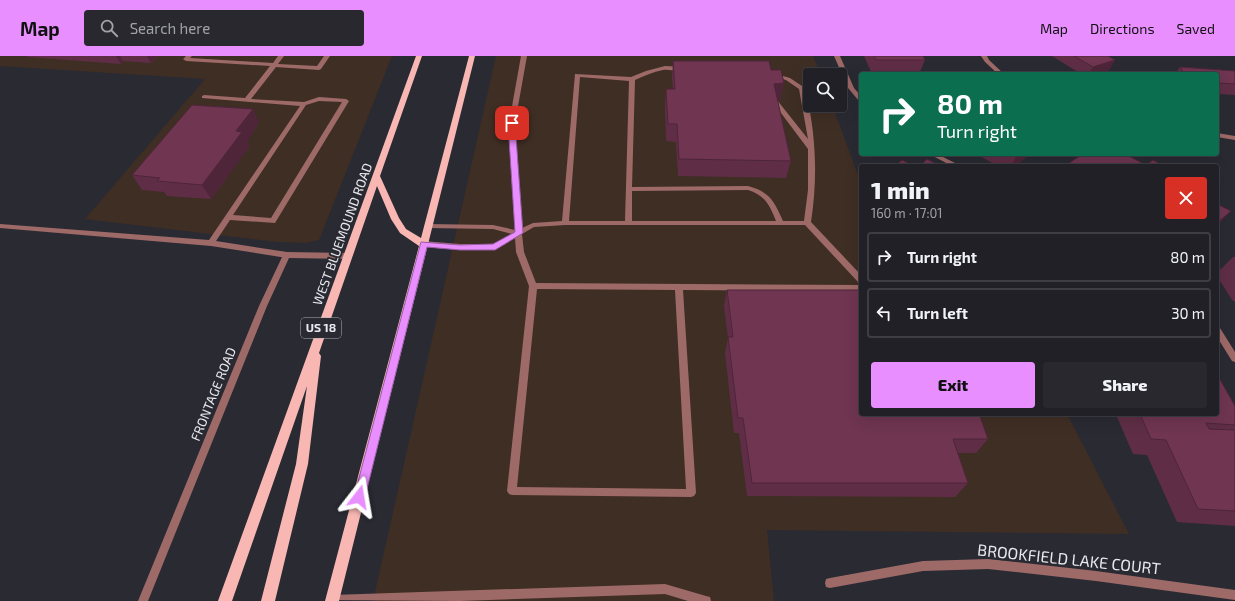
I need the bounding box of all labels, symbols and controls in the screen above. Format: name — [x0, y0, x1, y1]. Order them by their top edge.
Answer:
search box — [84, 10, 364, 46]
text: Map — [20, 17, 60, 40]
icon: search — [98, 17, 120, 39]
text: Search here — [130, 19, 210, 37]
text: Map — [1040, 20, 1068, 37]
text: Directions — [1090, 20, 1155, 37]
text: Saved — [1177, 20, 1215, 37]
map controls — [803, 68, 847, 112]
button: search — [803, 68, 847, 112]
text: 80 m — [937, 86, 1003, 120]
icon: right — [871, 88, 923, 140]
pin — [495, 106, 529, 140]
icon: arrive — [501, 112, 523, 134]
text: Turn right — [937, 120, 1017, 142]
street label: WEST BLUEMOUND ROAD — [309, 161, 375, 307]
text: 1 min — [871, 175, 930, 204]
button: close — [1165, 177, 1207, 219]
text: 160 m · 17:01 — [871, 205, 943, 221]
icon: right — [873, 246, 895, 268]
text: Turn right — [907, 248, 977, 266]
text: 80 m — [1170, 248, 1205, 266]
icon: left — [873, 302, 895, 324]
text: Turn left — [907, 304, 968, 322]
text: 30 m — [1171, 304, 1205, 322]
road number: US 18 — [301, 318, 341, 338]
street label: FRONTAGE ROAD — [187, 345, 239, 443]
button: Exit — [871, 362, 1035, 408]
button: Share — [1043, 362, 1207, 408]
position arrow — [338, 476, 380, 518]
street label: BROOKFIELD LAKE COURT — [976, 539, 1162, 578]

